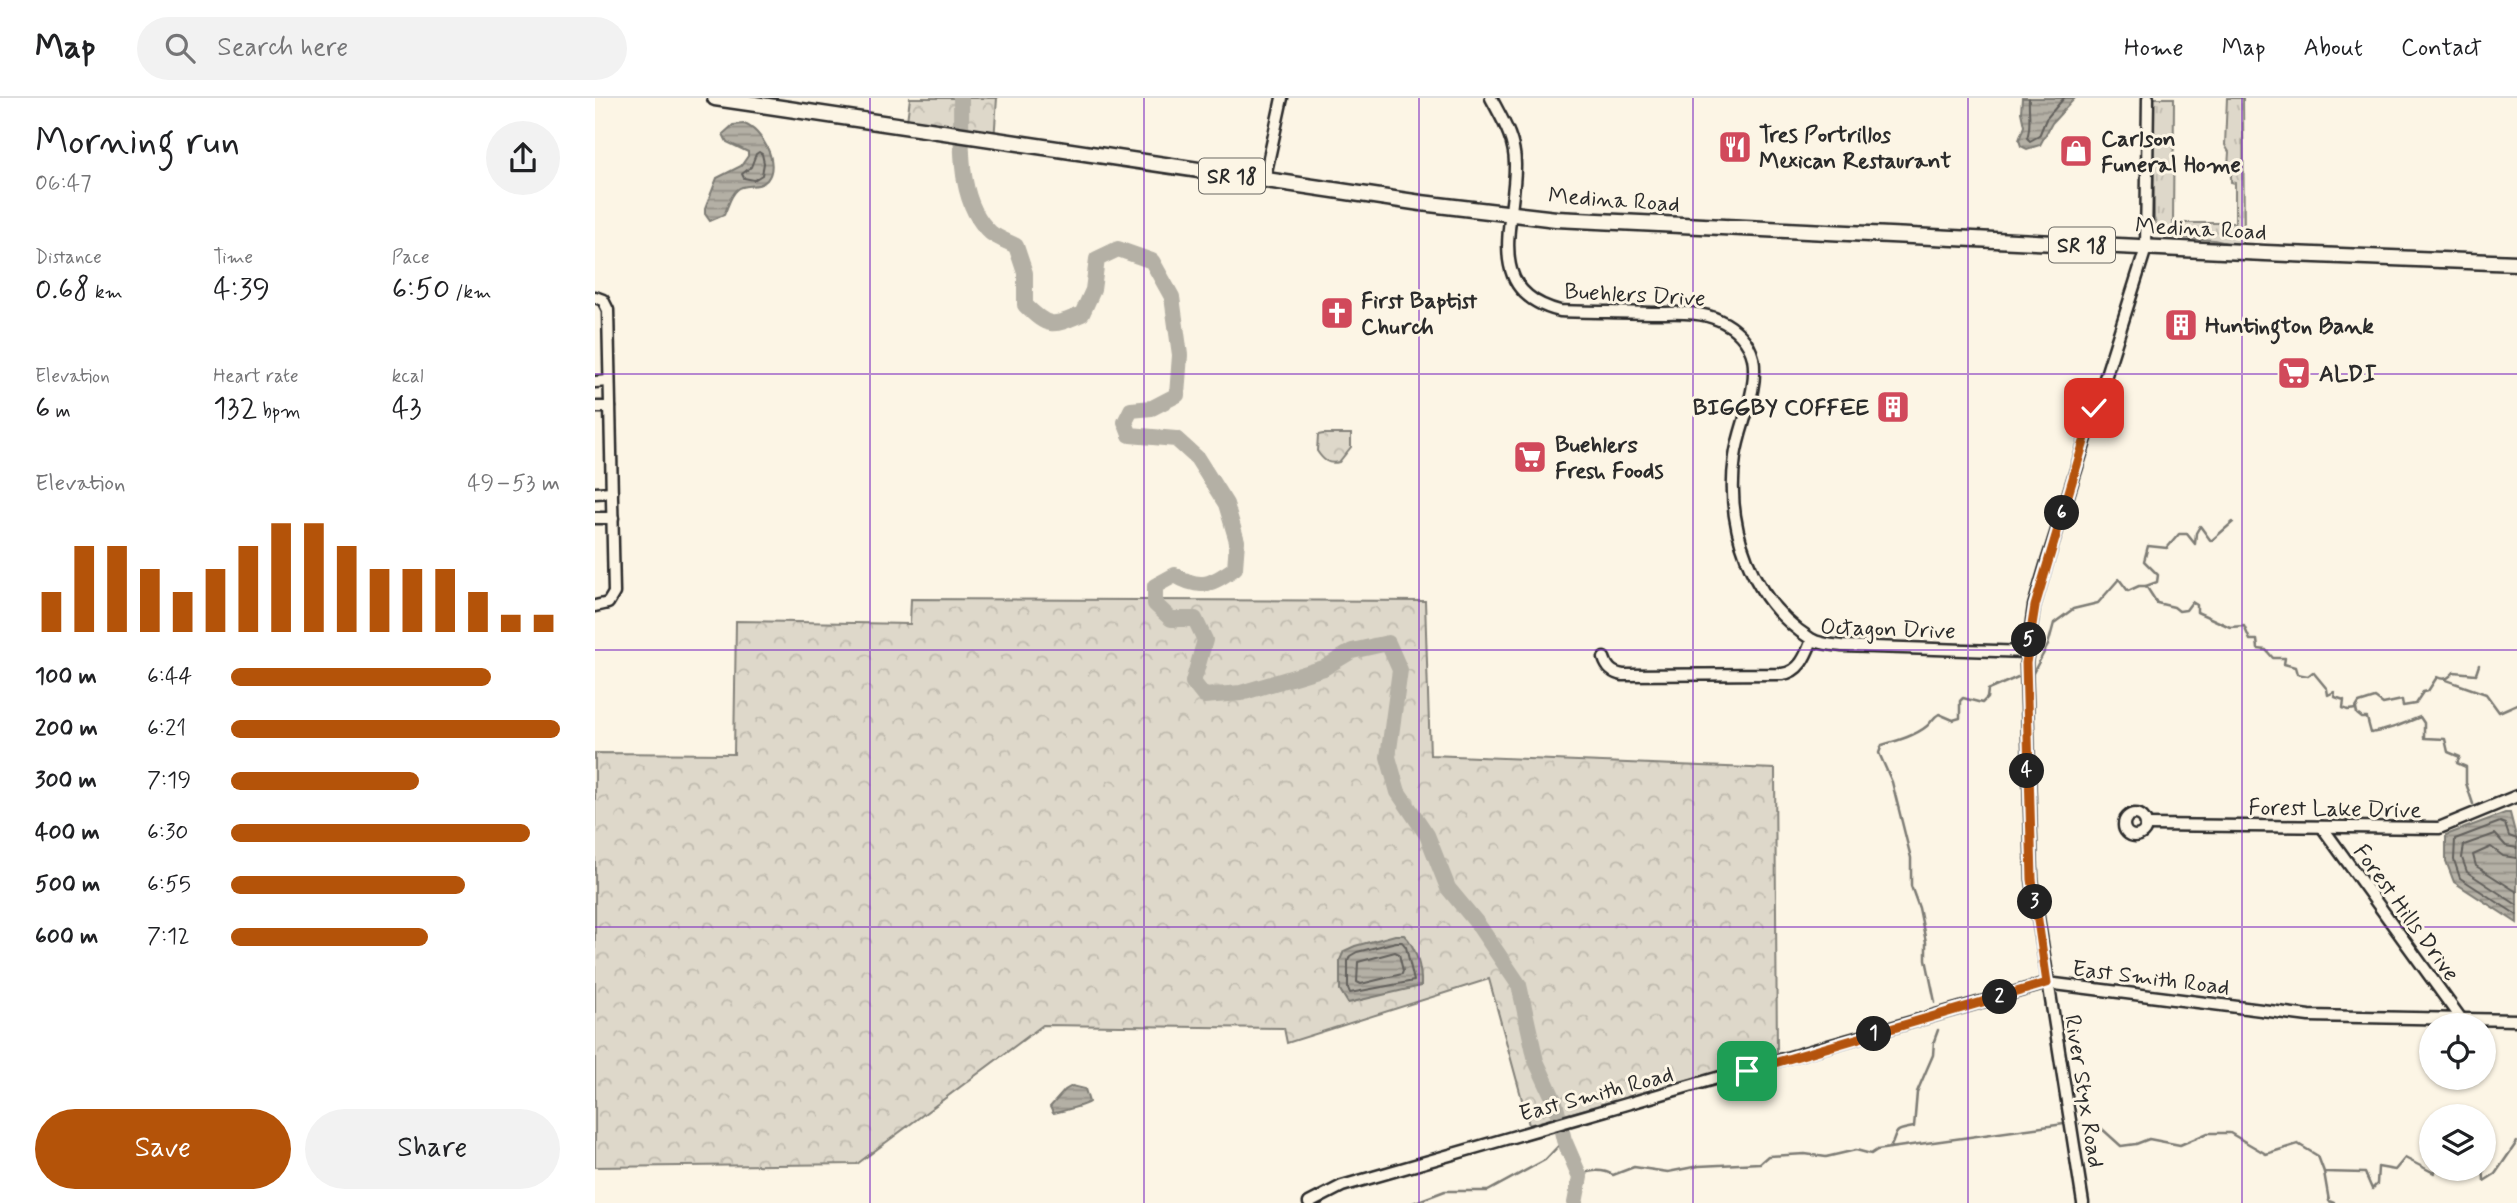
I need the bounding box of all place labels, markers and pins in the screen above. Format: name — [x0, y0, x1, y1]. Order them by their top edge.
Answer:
place label: Tres Portrillos Mexican Restaurant — [1759, 121, 1951, 177]
place label: Carlson Funeral Home — [2101, 125, 2241, 181]
restaurant icon: Tres Portrillos Mexican Restaurant — [1716, 128, 1754, 166]
shop icon: Carlson Funeral Home — [2057, 132, 2095, 170]
place label: First Baptist Church — [1361, 287, 1478, 343]
church icon: First Baptist Church — [1318, 294, 1356, 332]
building icon: Huntington Bank — [2162, 306, 2200, 344]
place label: Huntington Bank — [2205, 312, 2374, 345]
supermarket icon: ALDI — [2275, 354, 2313, 392]
place label: ALDI — [2319, 360, 2377, 390]
pin — [2064, 378, 2124, 438]
building icon: BIGGBY COFFEE — [1874, 388, 1912, 426]
place label: BIGGBY COFFEE — [1693, 394, 1870, 424]
place label: Buehlers Fresh Foods — [1555, 431, 1663, 487]
supermarket icon: Buehlers Fresh Foods — [1511, 438, 1549, 476]
pin: 6 — [2045, 496, 2079, 530]
pin: 5 — [2011, 622, 2047, 658]
pin: 4 — [2009, 754, 2045, 788]
pin: 3 — [2017, 884, 2053, 920]
pin: 2 — [1983, 979, 2017, 1014]
pin: 1 — [1857, 1016, 1891, 1052]
pin — [1717, 1041, 1777, 1101]

